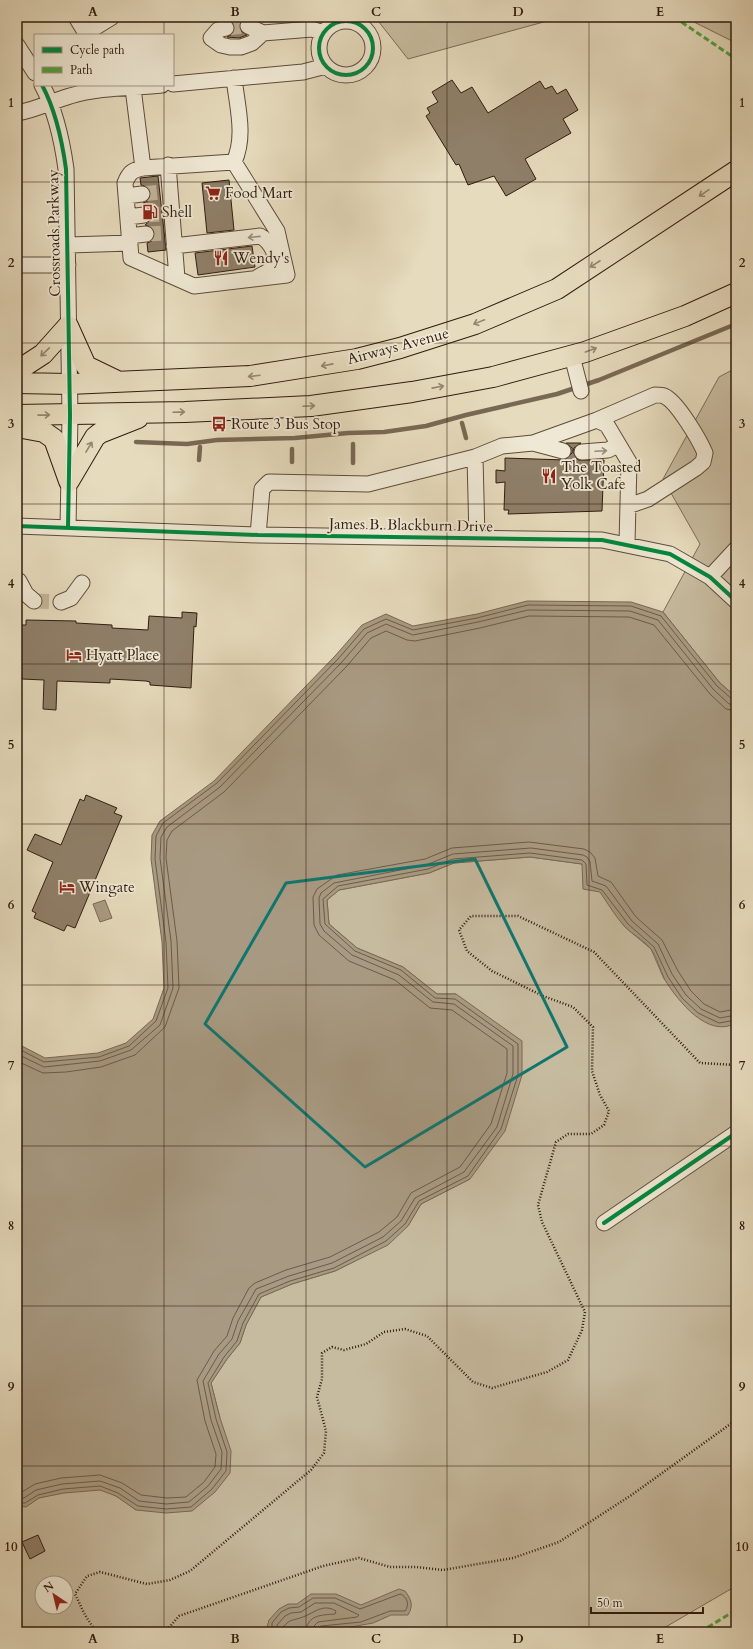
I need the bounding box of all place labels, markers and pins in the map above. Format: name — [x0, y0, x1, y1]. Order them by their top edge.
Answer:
place label: Food Mart — [225, 183, 293, 203]
supermarket icon: Food Mart — [204, 184, 222, 202]
place label: Shell — [162, 202, 192, 222]
fuel station icon: Shell — [141, 203, 159, 221]
place label: Wendy's — [232, 248, 289, 268]
restaurant icon: Wendy's — [212, 249, 230, 267]
place label: Route 3 Bus Stop — [231, 414, 341, 434]
bus stop icon: Route 3 Bus Stop — [210, 415, 228, 433]
place label: The Toasted Yolk Cafe — [561, 457, 641, 494]
restaurant icon: The Toasted Yolk Cafe — [540, 467, 558, 485]
place label: Hyatt Place — [86, 645, 159, 665]
hotel icon: Hyatt Place — [65, 646, 83, 664]
place label: Wingate — [78, 877, 135, 897]
hotel icon: Wingate — [58, 878, 76, 896]

